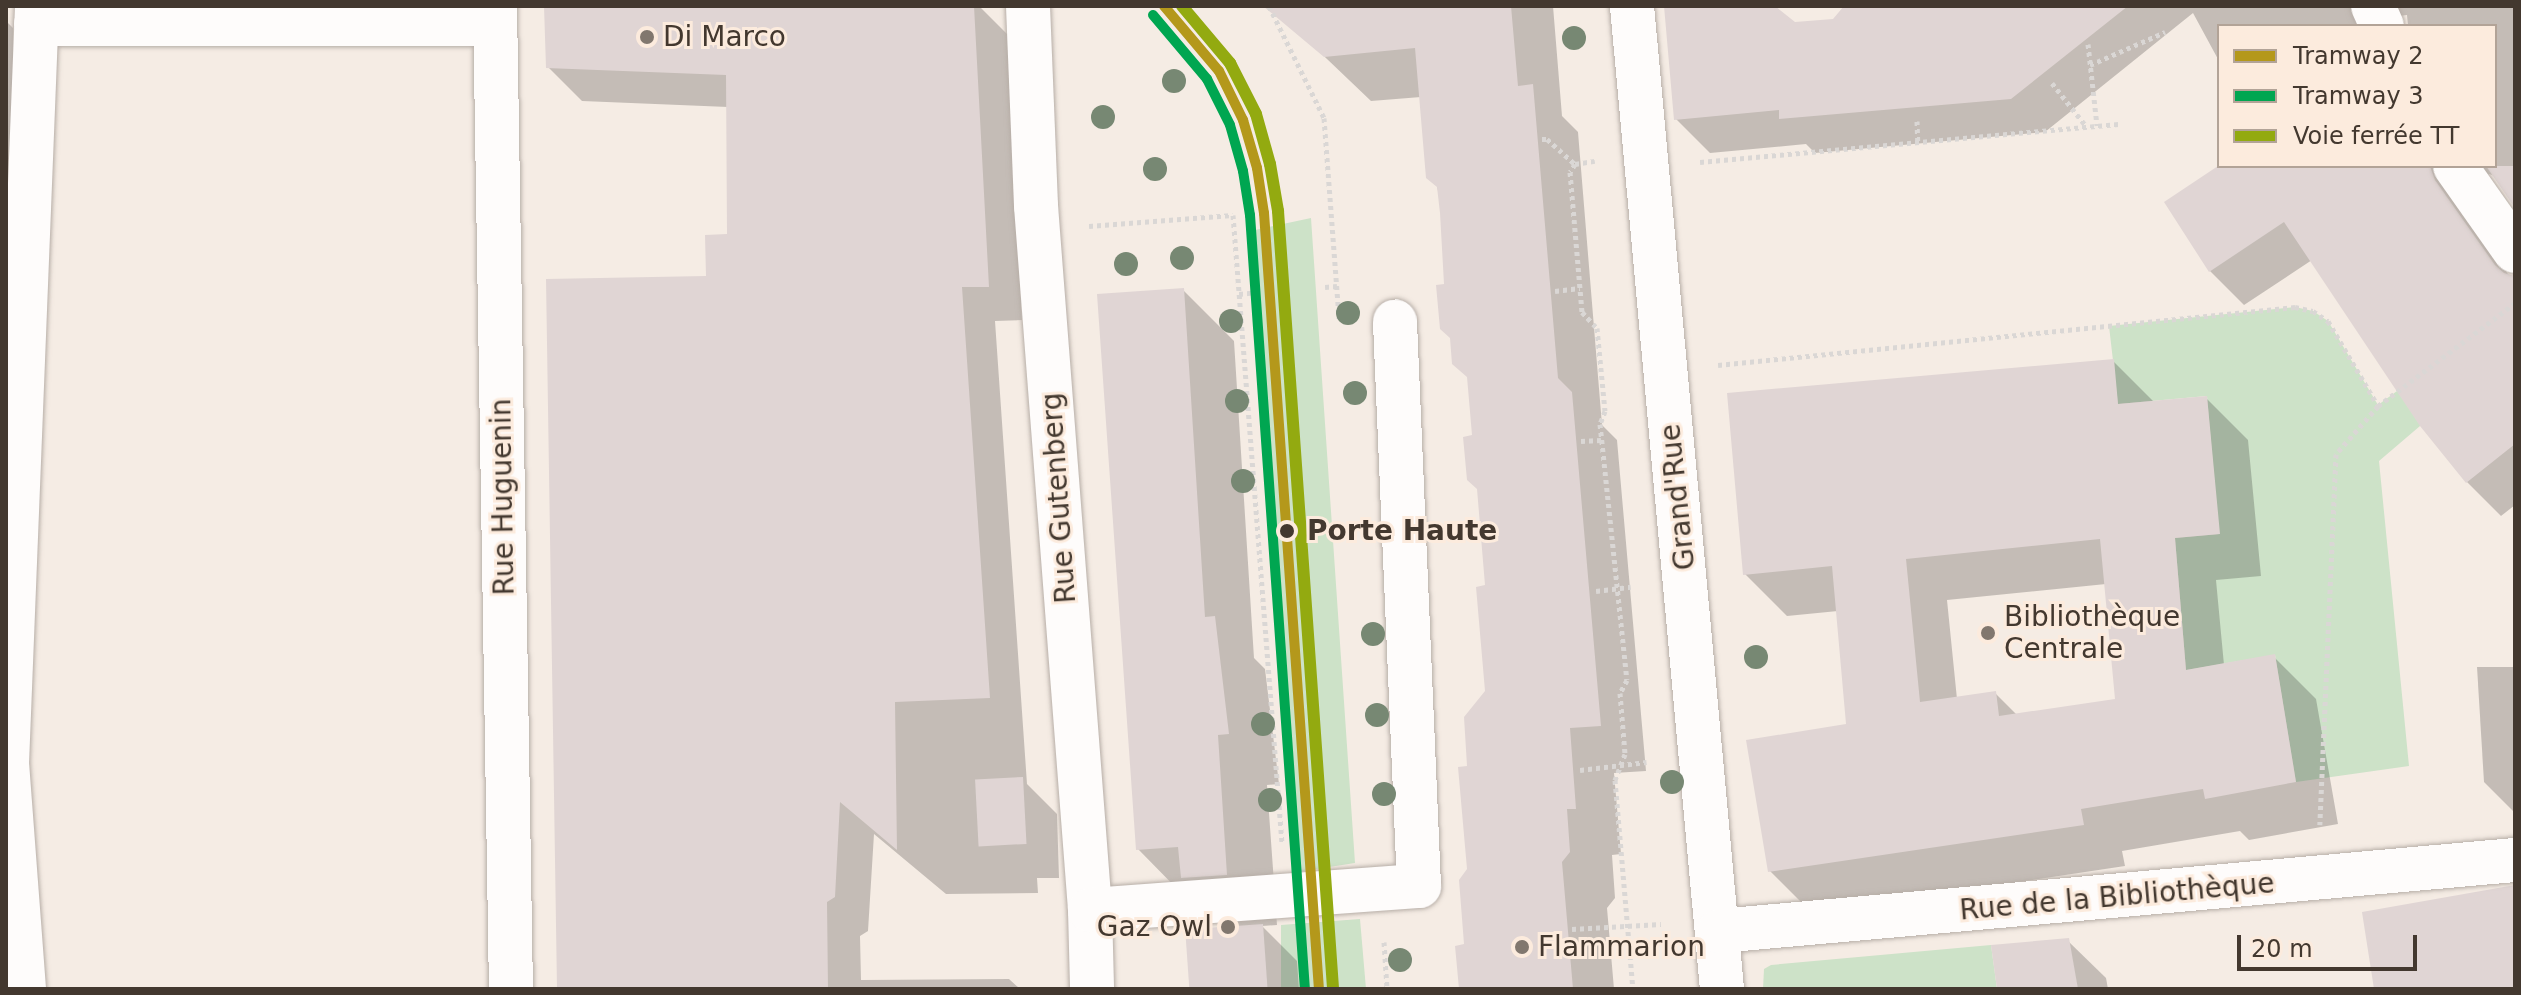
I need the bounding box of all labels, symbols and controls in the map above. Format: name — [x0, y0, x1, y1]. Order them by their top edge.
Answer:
place label: Di Marco — [663, 20, 786, 54]
legend — [2217, 24, 2497, 168]
marker: Di Marco — [638, 28, 656, 46]
text: Tramway 2 — [2293, 42, 2424, 70]
text: Tramway 3 — [2293, 82, 2424, 110]
text: Voie ferrée TT — [2293, 122, 2459, 150]
street label: Rue Gutenberg — [1035, 391, 1083, 605]
street label: Rue Huguenin — [484, 398, 522, 596]
street label: Grand'Rue — [1654, 422, 1702, 572]
place label: Porte Haute — [1307, 514, 1497, 548]
marker: Porte Haute — [1274, 518, 1300, 544]
place label: Bibliothèque Centrale — [2004, 600, 2180, 666]
marker: Bibliothèque Centrale — [1979, 624, 1997, 642]
street label: Rue de la Bibliothèque — [1958, 866, 2276, 928]
place label: Gaz Owl — [1097, 910, 1212, 944]
marker: Gaz Owl — [1219, 918, 1237, 936]
scale bar — [2241, 919, 2421, 969]
place label: Flammarion — [1538, 930, 1705, 964]
text: 20 m — [2251, 935, 2313, 963]
marker: Flammarion — [1513, 938, 1531, 956]

